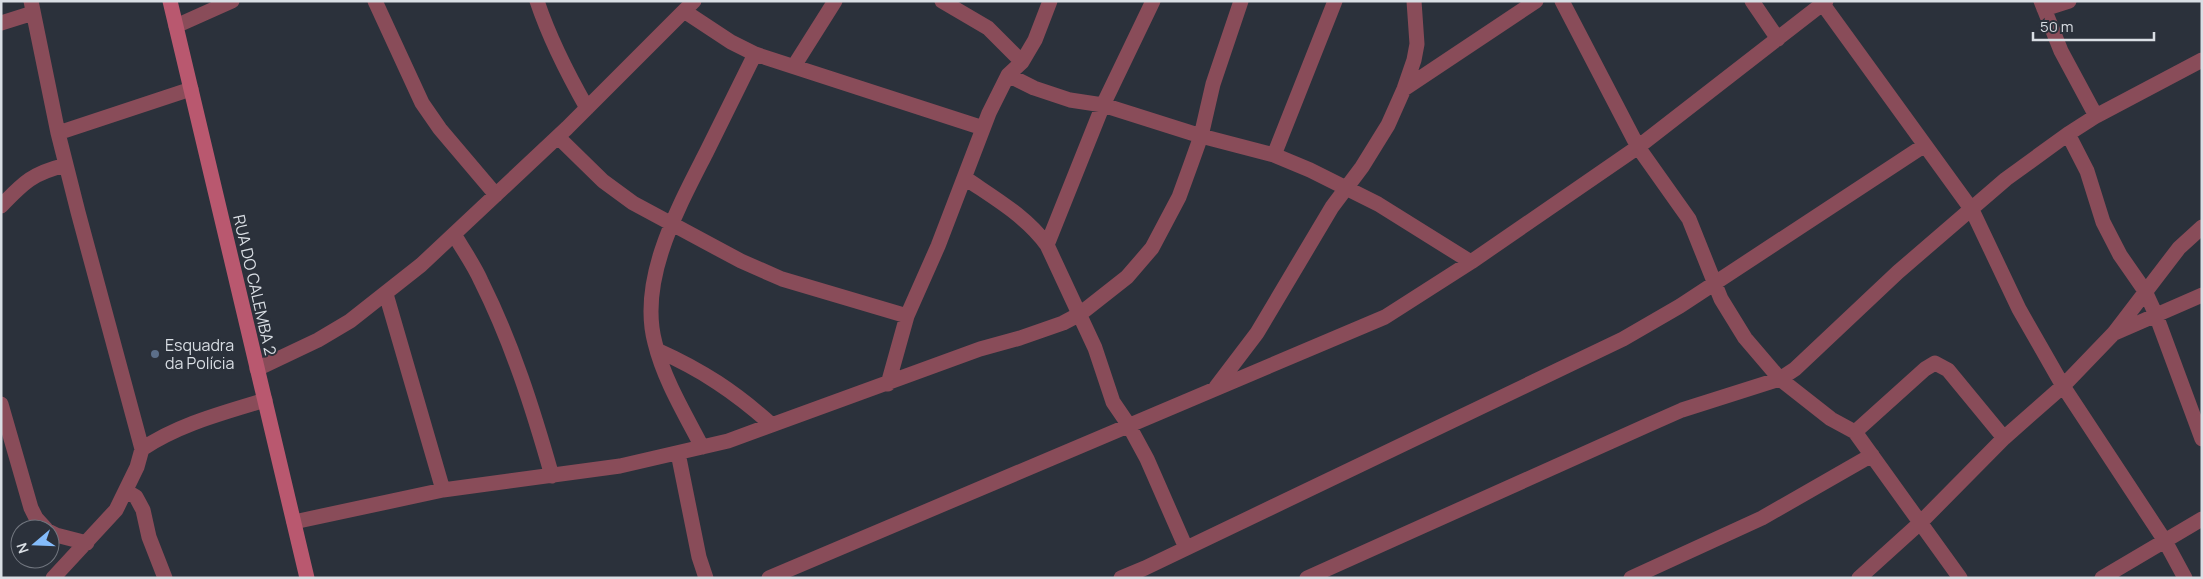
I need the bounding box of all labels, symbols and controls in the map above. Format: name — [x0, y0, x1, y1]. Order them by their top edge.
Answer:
scale bar — [2033, 10, 2154, 42]
text: 50 m — [2040, 16, 2074, 37]
street label: RUA DO CALEMBA 2 — [228, 212, 282, 358]
place label: Esquadra da Polícia — [165, 334, 234, 374]
marker: Esquadra da Polícia — [149, 348, 161, 360]
north arrow — [10, 519, 60, 569]
text: N — [12, 541, 33, 556]

